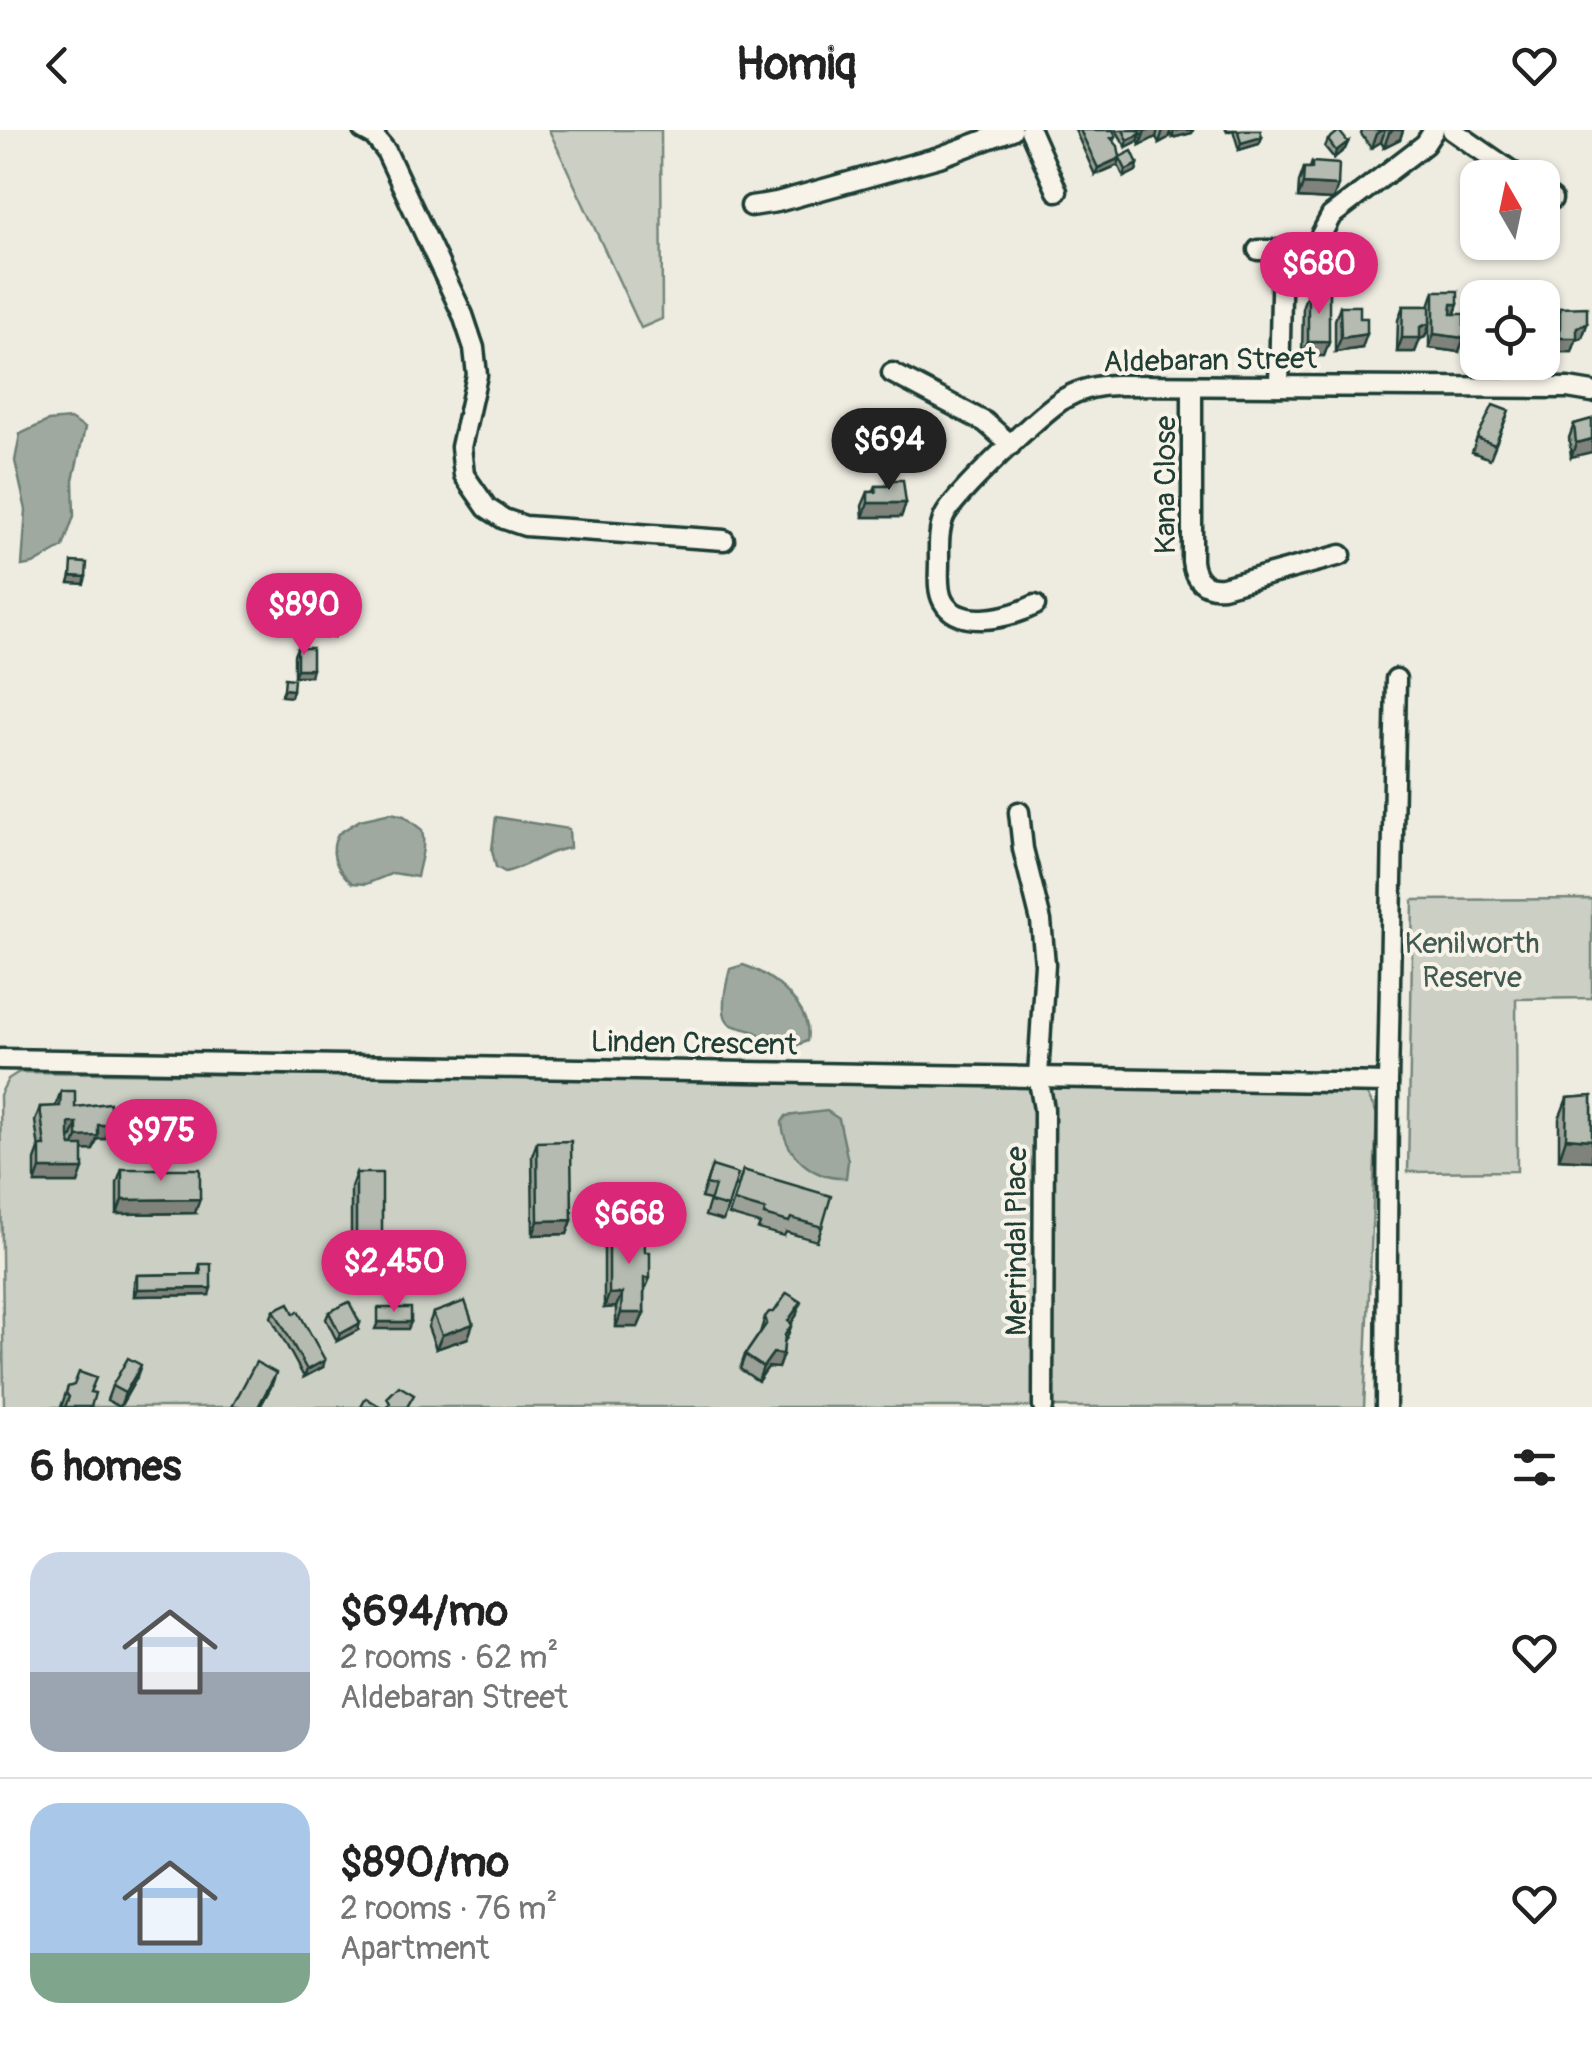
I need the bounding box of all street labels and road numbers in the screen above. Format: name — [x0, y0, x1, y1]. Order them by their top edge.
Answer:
street label: Aldebaran Street — [1103, 340, 1318, 381]
street label: Kana Close — [1147, 416, 1184, 554]
street label: Linden Crescent — [590, 1023, 799, 1064]
street label: Merrindal Place — [998, 1146, 1035, 1336]

